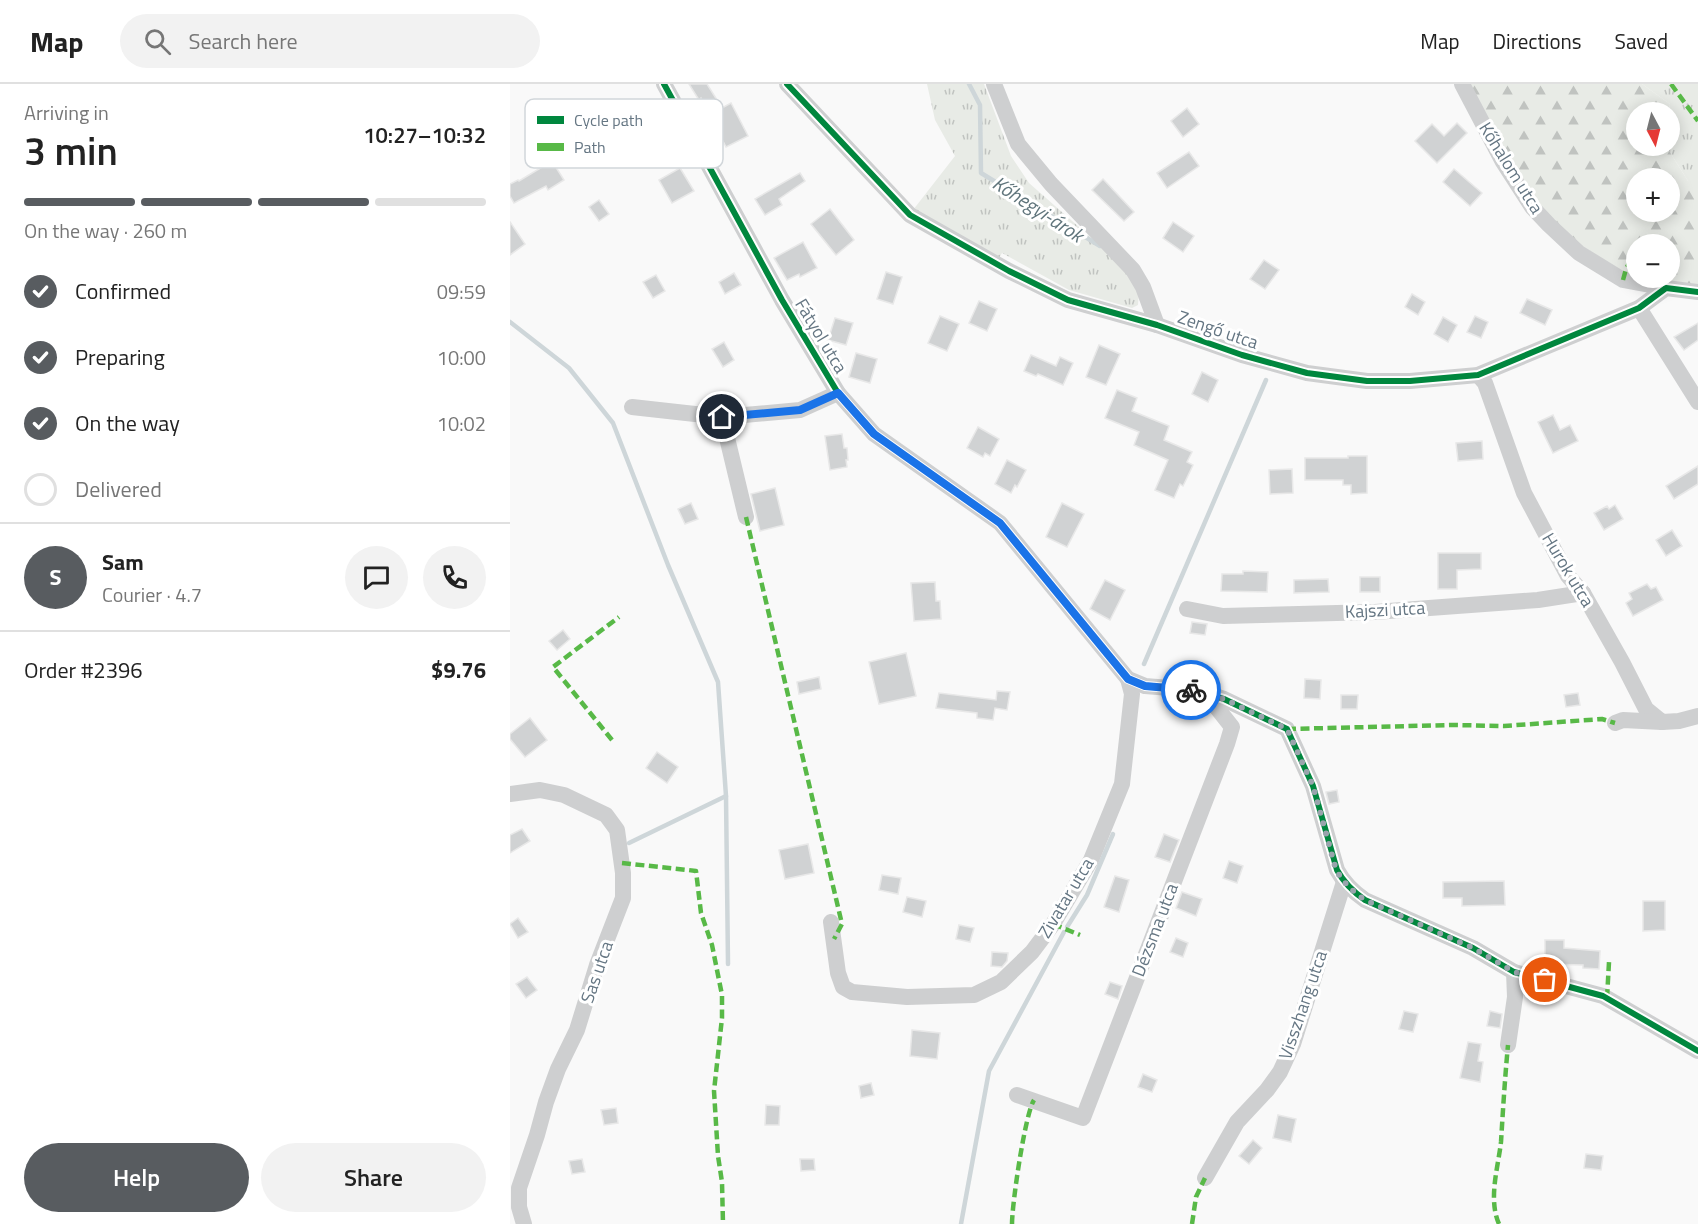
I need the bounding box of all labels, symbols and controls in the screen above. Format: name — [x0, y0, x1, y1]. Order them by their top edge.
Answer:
search box — [120, 14, 540, 68]
text: Map — [30, 20, 84, 63]
text: Search here — [189, 24, 298, 58]
icon: search — [141, 25, 174, 58]
text: Map — [1420, 25, 1460, 57]
text: Directions — [1493, 25, 1582, 57]
text: Saved — [1615, 25, 1668, 57]
text: Arriving in — [24, 97, 109, 128]
legend — [525, 99, 723, 168]
north arrow — [1626, 102, 1680, 156]
map controls — [1626, 102, 1680, 288]
text: Cycle path — [574, 108, 643, 132]
street label: Kőhalom utca — [1473, 117, 1550, 219]
text: 10:27–10:32 — [363, 118, 486, 152]
text: 3 min — [24, 121, 118, 180]
text: Path — [574, 135, 606, 159]
water label: Kőhegyi-árok — [987, 167, 1092, 251]
button: + — [1626, 168, 1680, 222]
text: On the way · 260 m — [24, 215, 187, 246]
button: − — [1626, 234, 1680, 288]
text: Confirmed — [75, 274, 171, 308]
icon: check — [24, 275, 57, 308]
text: 09:59 — [437, 276, 486, 307]
street label: Fátyol utca — [788, 293, 854, 378]
street label: Zengő utca — [1174, 303, 1262, 356]
text: Preparing — [75, 340, 165, 374]
icon: check — [24, 341, 57, 374]
text: 10:00 — [437, 342, 486, 373]
pin — [696, 391, 747, 442]
icon: home — [705, 400, 738, 433]
text: On the way — [75, 406, 180, 440]
icon: check — [24, 407, 57, 440]
text: 10:02 — [437, 408, 486, 439]
text: Delivered — [75, 472, 162, 506]
street label: Hurok utca — [1536, 527, 1601, 612]
text: Sam — [102, 545, 144, 579]
button: chat — [345, 546, 408, 609]
button: phone — [423, 546, 486, 609]
text: S — [50, 560, 61, 594]
text: Courier · 4.7 — [102, 579, 202, 610]
street label: Kajszi utca — [1344, 594, 1426, 625]
text: Order #2396 — [24, 653, 143, 687]
text: $9.76 — [431, 653, 486, 687]
courier — [1161, 660, 1221, 720]
icon: bike — [1175, 674, 1208, 707]
street label: Zivatar utca — [1031, 852, 1100, 943]
street label: Dézsma utca — [1124, 879, 1185, 980]
street label: Sas utca — [573, 937, 620, 1006]
street label: Visszhang utca — [1271, 947, 1334, 1063]
pin — [1519, 954, 1570, 1005]
icon: bag — [1528, 963, 1561, 996]
button: Help — [24, 1143, 249, 1212]
button: Share — [261, 1143, 486, 1212]

